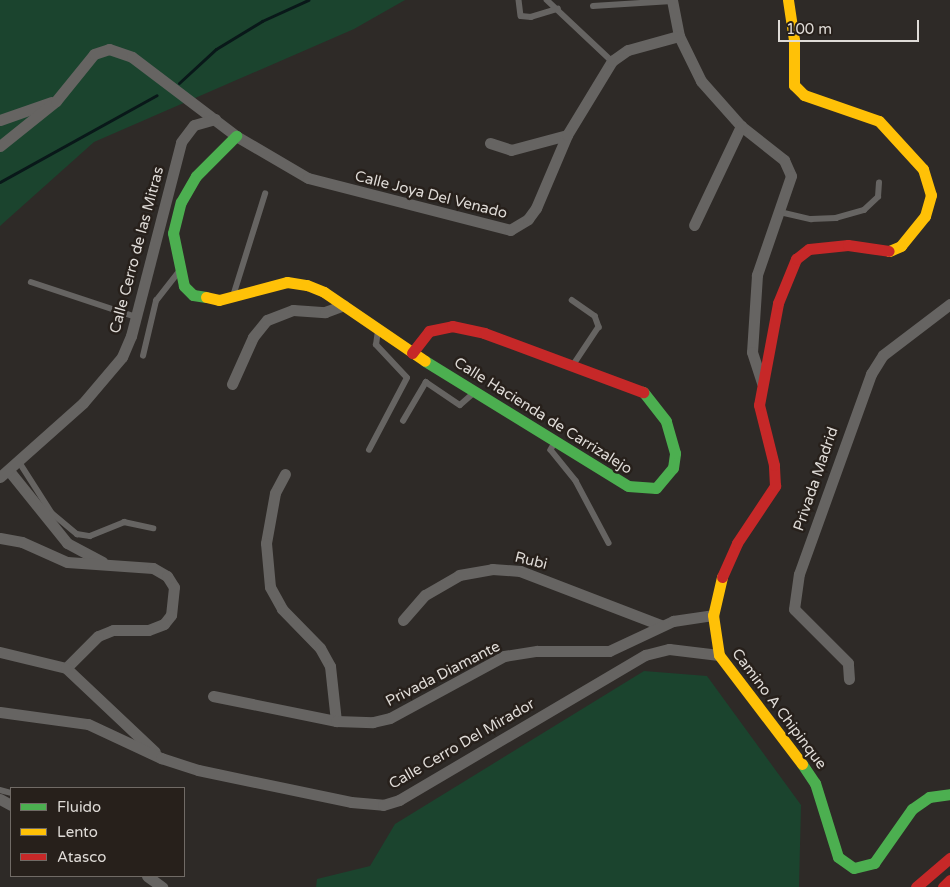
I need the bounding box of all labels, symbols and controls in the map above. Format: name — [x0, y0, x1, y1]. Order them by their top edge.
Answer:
scale bar — [780, 10, 921, 42]
text: 100 m — [786, 20, 832, 38]
street label: Calle Cerro de las Mitras — [106, 165, 168, 335]
street label: Calle Joya Del Venado — [353, 167, 509, 223]
street label: Calle Hacienda de Carrizalejo — [451, 354, 635, 478]
street label: Privada Madrid — [790, 425, 842, 533]
street label: Rubi — [513, 548, 549, 574]
street label: Privada Diamante — [383, 637, 503, 711]
street label: Camino A Chipinque — [728, 645, 830, 773]
street label: Calle Cerro Del Mirador — [386, 695, 538, 793]
legend — [10, 787, 185, 877]
text: Fluido — [57, 798, 101, 816]
text: Lento — [57, 823, 98, 841]
text: Atasco — [57, 848, 106, 866]

